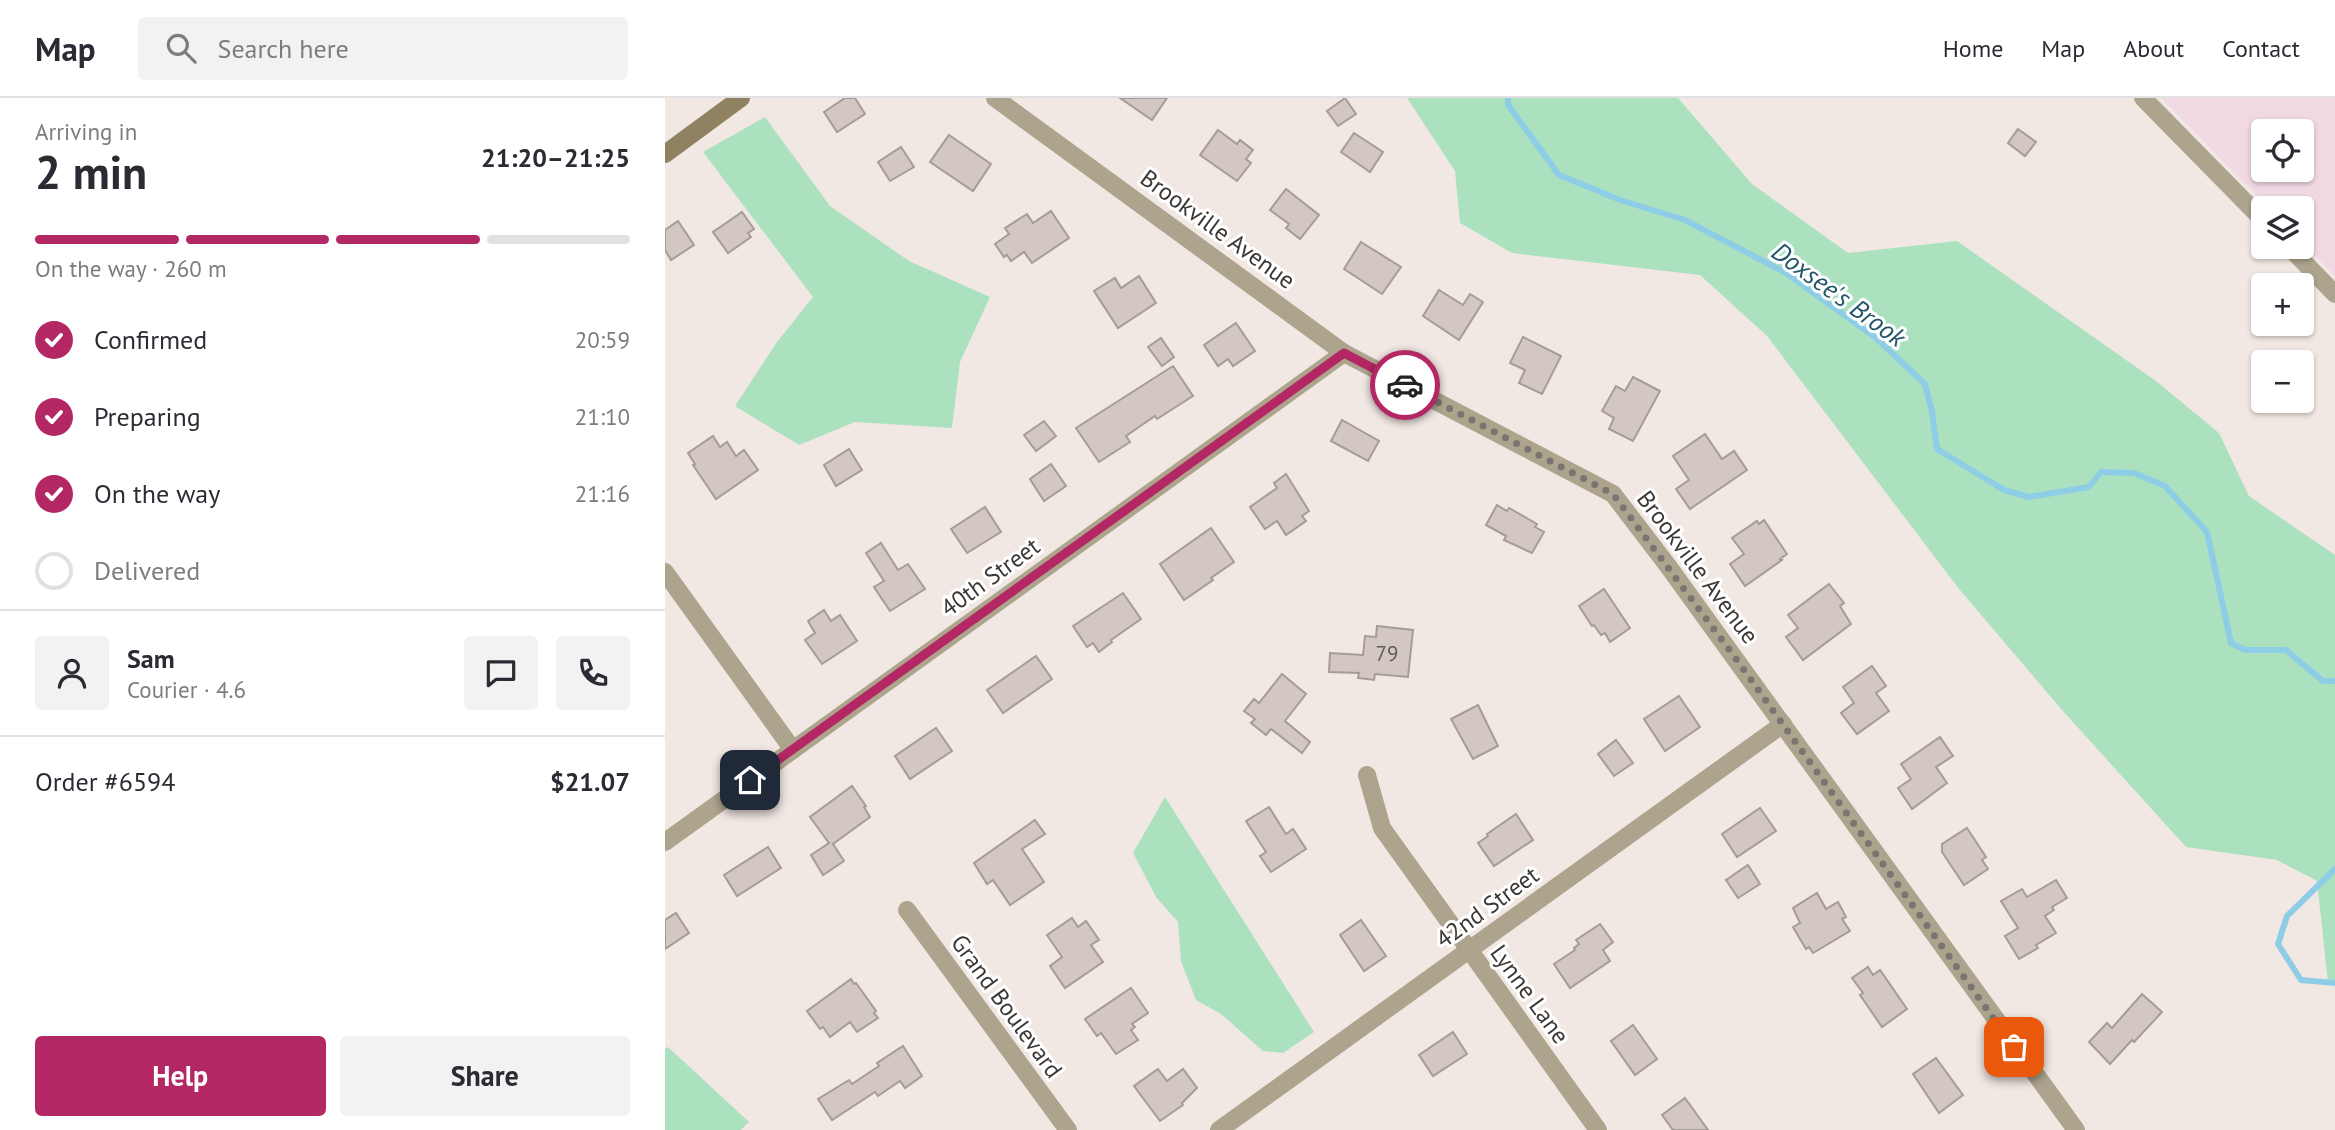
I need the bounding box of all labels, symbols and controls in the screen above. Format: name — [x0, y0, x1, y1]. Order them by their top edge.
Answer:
search box — [138, 17, 628, 80]
text: Map — [35, 27, 96, 70]
icon: search — [162, 29, 200, 67]
text: Search here — [218, 32, 349, 65]
text: Home — [1943, 33, 2003, 64]
text: Map — [2041, 33, 2085, 64]
text: About — [2123, 33, 2184, 64]
text: Contact — [2222, 33, 2300, 64]
text: Arriving in — [35, 117, 137, 146]
map controls — [2251, 119, 2314, 413]
button: locate — [2251, 119, 2314, 182]
text: 21:20–21:25 — [481, 141, 630, 174]
text: 2 min — [35, 142, 147, 202]
street label: Brookville Avenue — [1134, 162, 1302, 296]
button: layers — [2251, 196, 2314, 259]
water label: Doxsee's Brook — [1766, 234, 1913, 354]
text: On the way · 260 m — [35, 254, 227, 283]
button: + — [2251, 273, 2314, 336]
icon: check — [35, 321, 73, 359]
text: Confirmed — [94, 323, 207, 356]
text: 20:59 — [575, 325, 630, 354]
courier — [1370, 350, 1440, 420]
button: − — [2251, 350, 2314, 413]
icon: car — [1386, 366, 1424, 404]
icon: check — [35, 398, 73, 436]
text: Preparing — [94, 400, 201, 433]
text: 21:10 — [575, 402, 630, 431]
icon: check — [35, 475, 73, 513]
text: On the way — [94, 477, 220, 510]
text: 21:16 — [575, 479, 630, 508]
street label: Brookville Avenue — [1630, 484, 1766, 650]
street label: 40th Street — [934, 531, 1046, 623]
text: Delivered — [94, 554, 200, 587]
button: person — [35, 636, 109, 710]
button: chat — [464, 636, 538, 710]
button: phone — [556, 636, 630, 710]
house number: 79 — [1376, 640, 1398, 667]
text: Sam — [127, 642, 175, 675]
text: Courier · 4.6 — [127, 675, 246, 704]
pin — [720, 750, 780, 810]
icon: home — [731, 761, 769, 799]
text: Order #6594 — [35, 765, 175, 798]
text: $21.07 — [550, 765, 630, 798]
street label: 42nd Street — [1429, 859, 1545, 955]
street label: Grand Boulevard — [944, 928, 1070, 1084]
street label: Lynne Lane — [1484, 938, 1576, 1050]
pin — [1984, 1017, 2044, 1077]
icon: bag — [1995, 1028, 2033, 1066]
button: Help — [35, 1036, 326, 1116]
button: Share — [340, 1036, 630, 1116]

